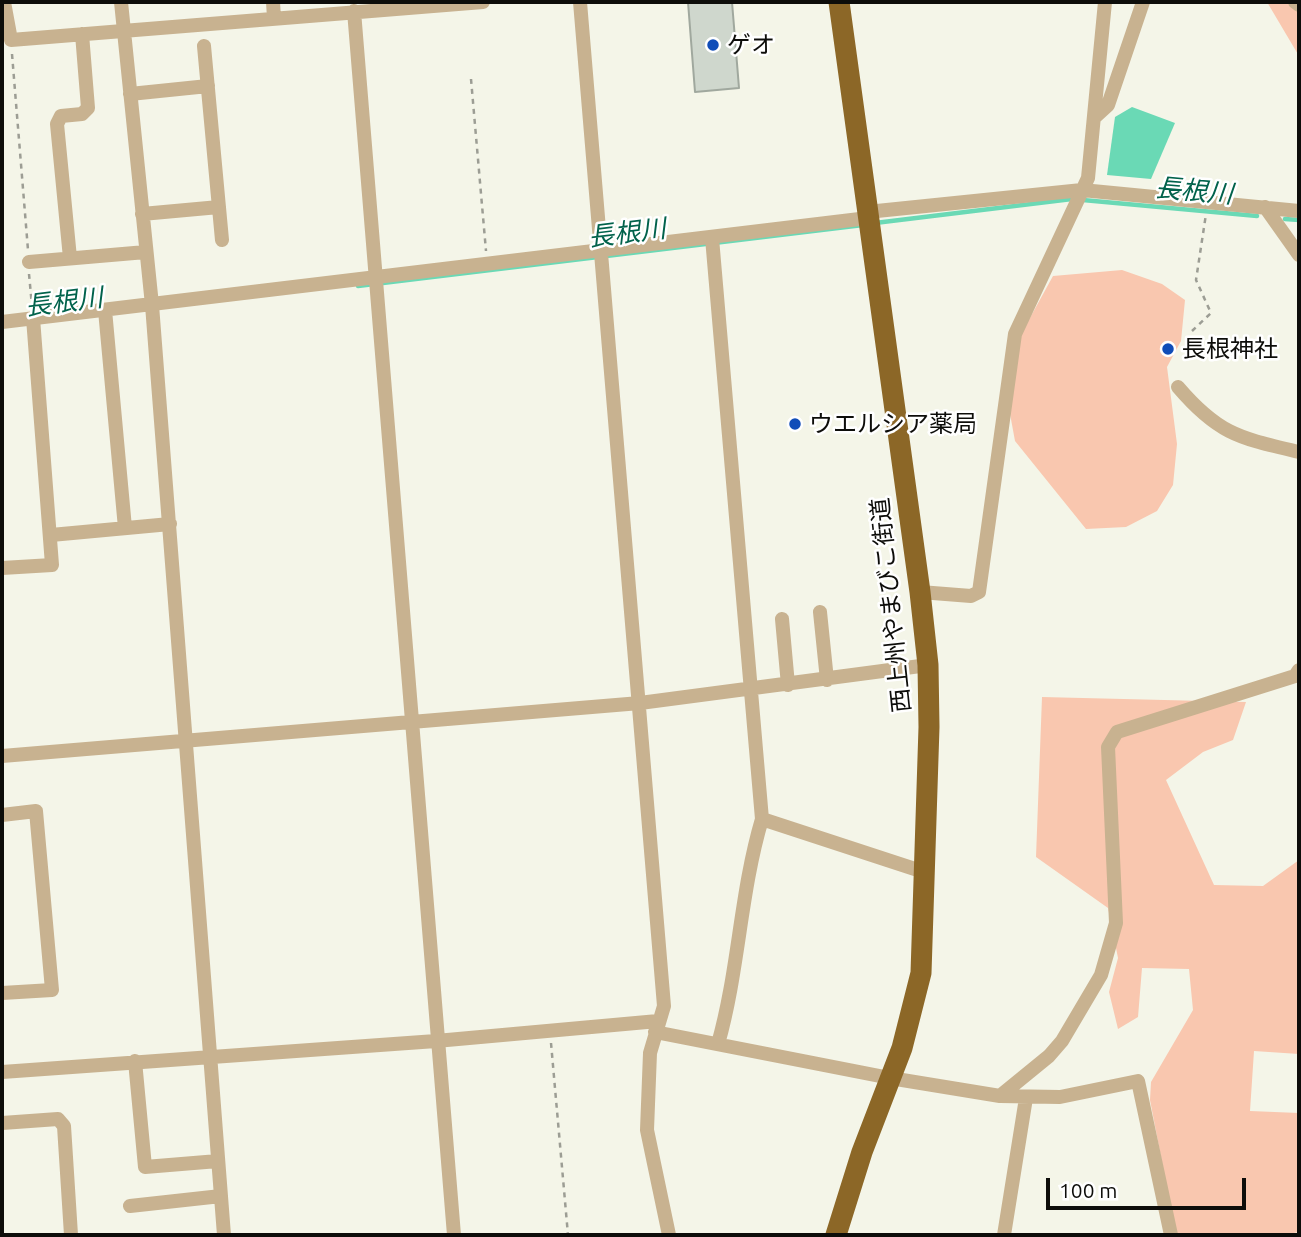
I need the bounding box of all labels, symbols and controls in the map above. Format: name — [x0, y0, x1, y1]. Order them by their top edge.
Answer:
place label: ゲオ — [727, 31, 775, 59]
marker: ゲオ — [705, 37, 721, 53]
water label: 長根川 — [1154, 172, 1234, 210]
water label: 長根川 — [586, 213, 668, 253]
water label: 長根川 — [23, 282, 105, 322]
place label: 長根神社 — [1182, 335, 1278, 363]
marker: 長根神社 — [1160, 341, 1176, 357]
place label: ウエルシア薬局 — [809, 410, 977, 438]
marker: ウエルシア薬局 — [787, 416, 803, 432]
street label: 西上州やまびこ街道 — [865, 496, 917, 714]
scale bar — [1049, 1164, 1248, 1208]
text: 100 m — [1059, 1178, 1117, 1202]

